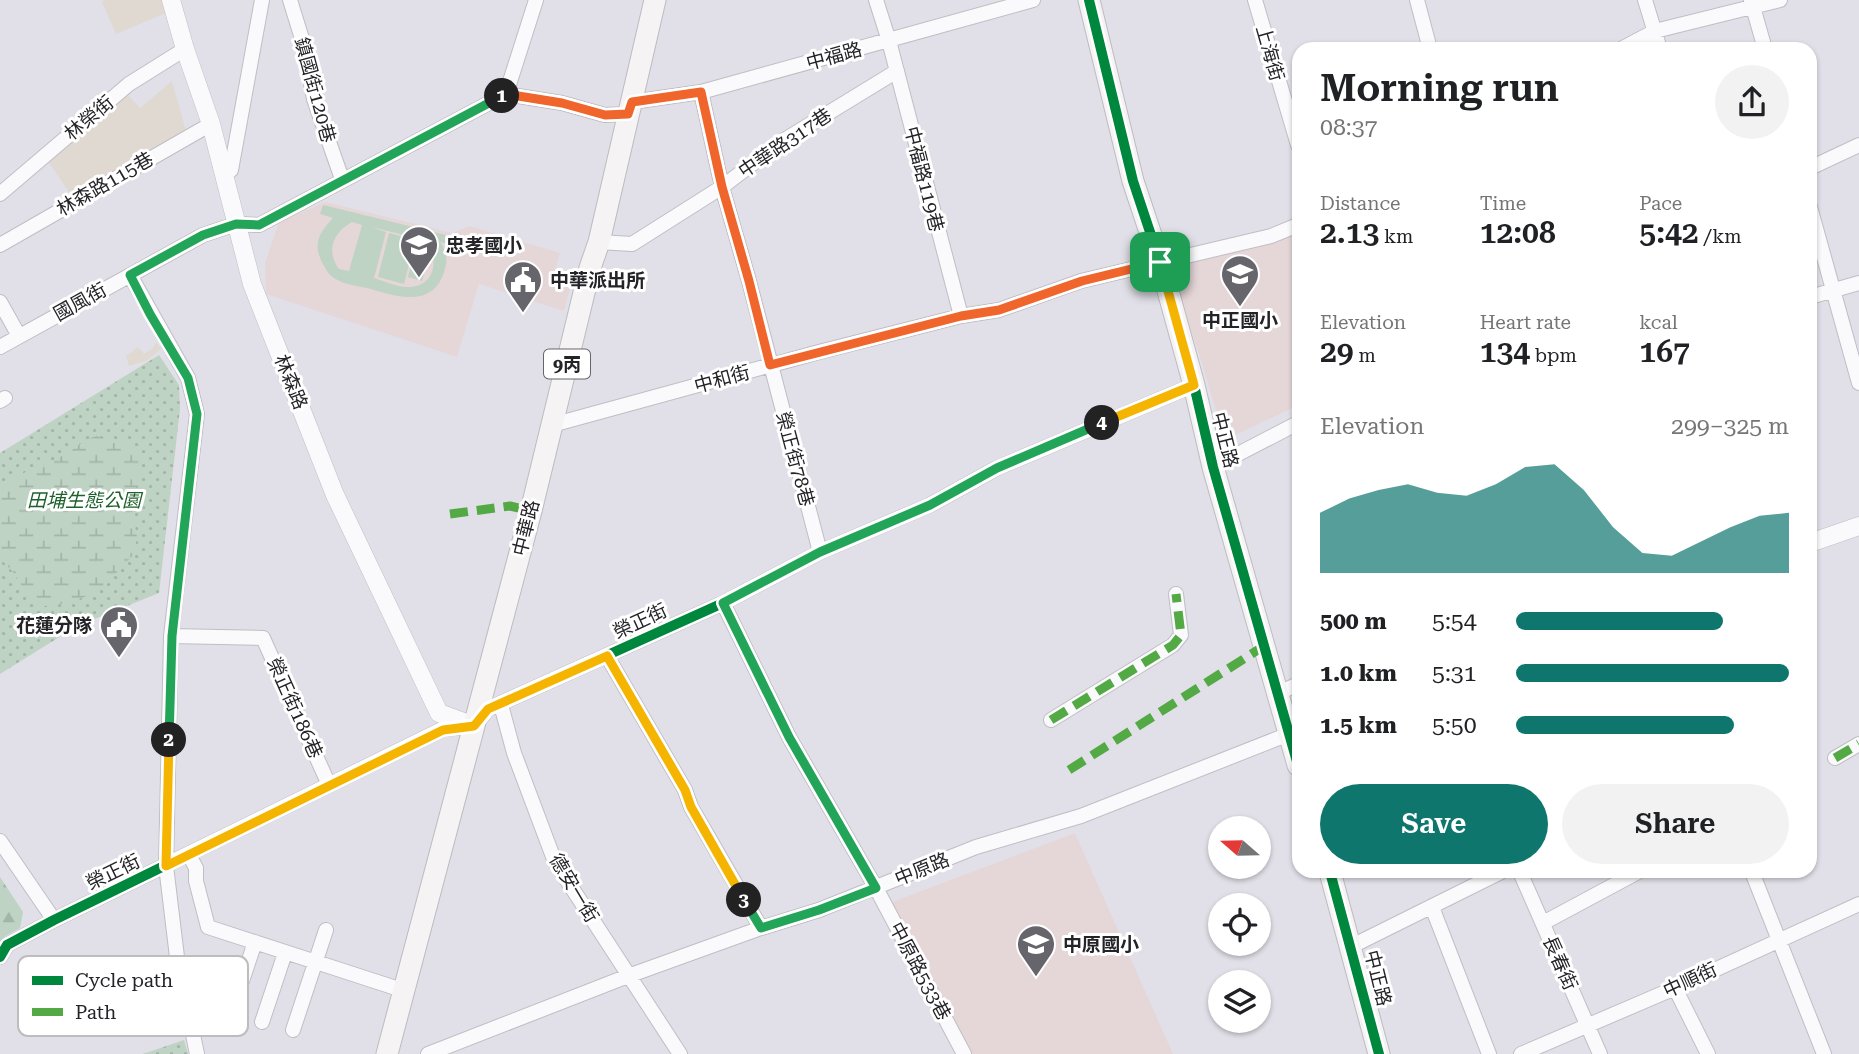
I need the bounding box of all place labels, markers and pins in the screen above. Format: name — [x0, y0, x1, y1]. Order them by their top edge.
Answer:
pin: 1 — [484, 78, 520, 114]
school or university icon: 忠孝國小 — [398, 224, 440, 279]
pin — [1130, 232, 1190, 292]
place label: 忠孝國小 — [446, 234, 522, 257]
school or university icon: 中正國小 — [1219, 253, 1261, 308]
public building icon: 中華派出所 — [502, 259, 544, 314]
place label: 中華派出所 — [550, 269, 645, 292]
place label: 中正國小 — [1202, 309, 1278, 332]
pin: 4 — [1084, 406, 1120, 440]
public building icon: 花蓮分隊 — [98, 604, 140, 659]
place label: 花蓮分隊 — [16, 614, 92, 637]
pin: 2 — [152, 722, 186, 758]
pin: 3 — [726, 883, 762, 918]
school or university icon: 中原國小 — [1015, 923, 1057, 978]
place label: 中原國小 — [1063, 933, 1139, 956]

